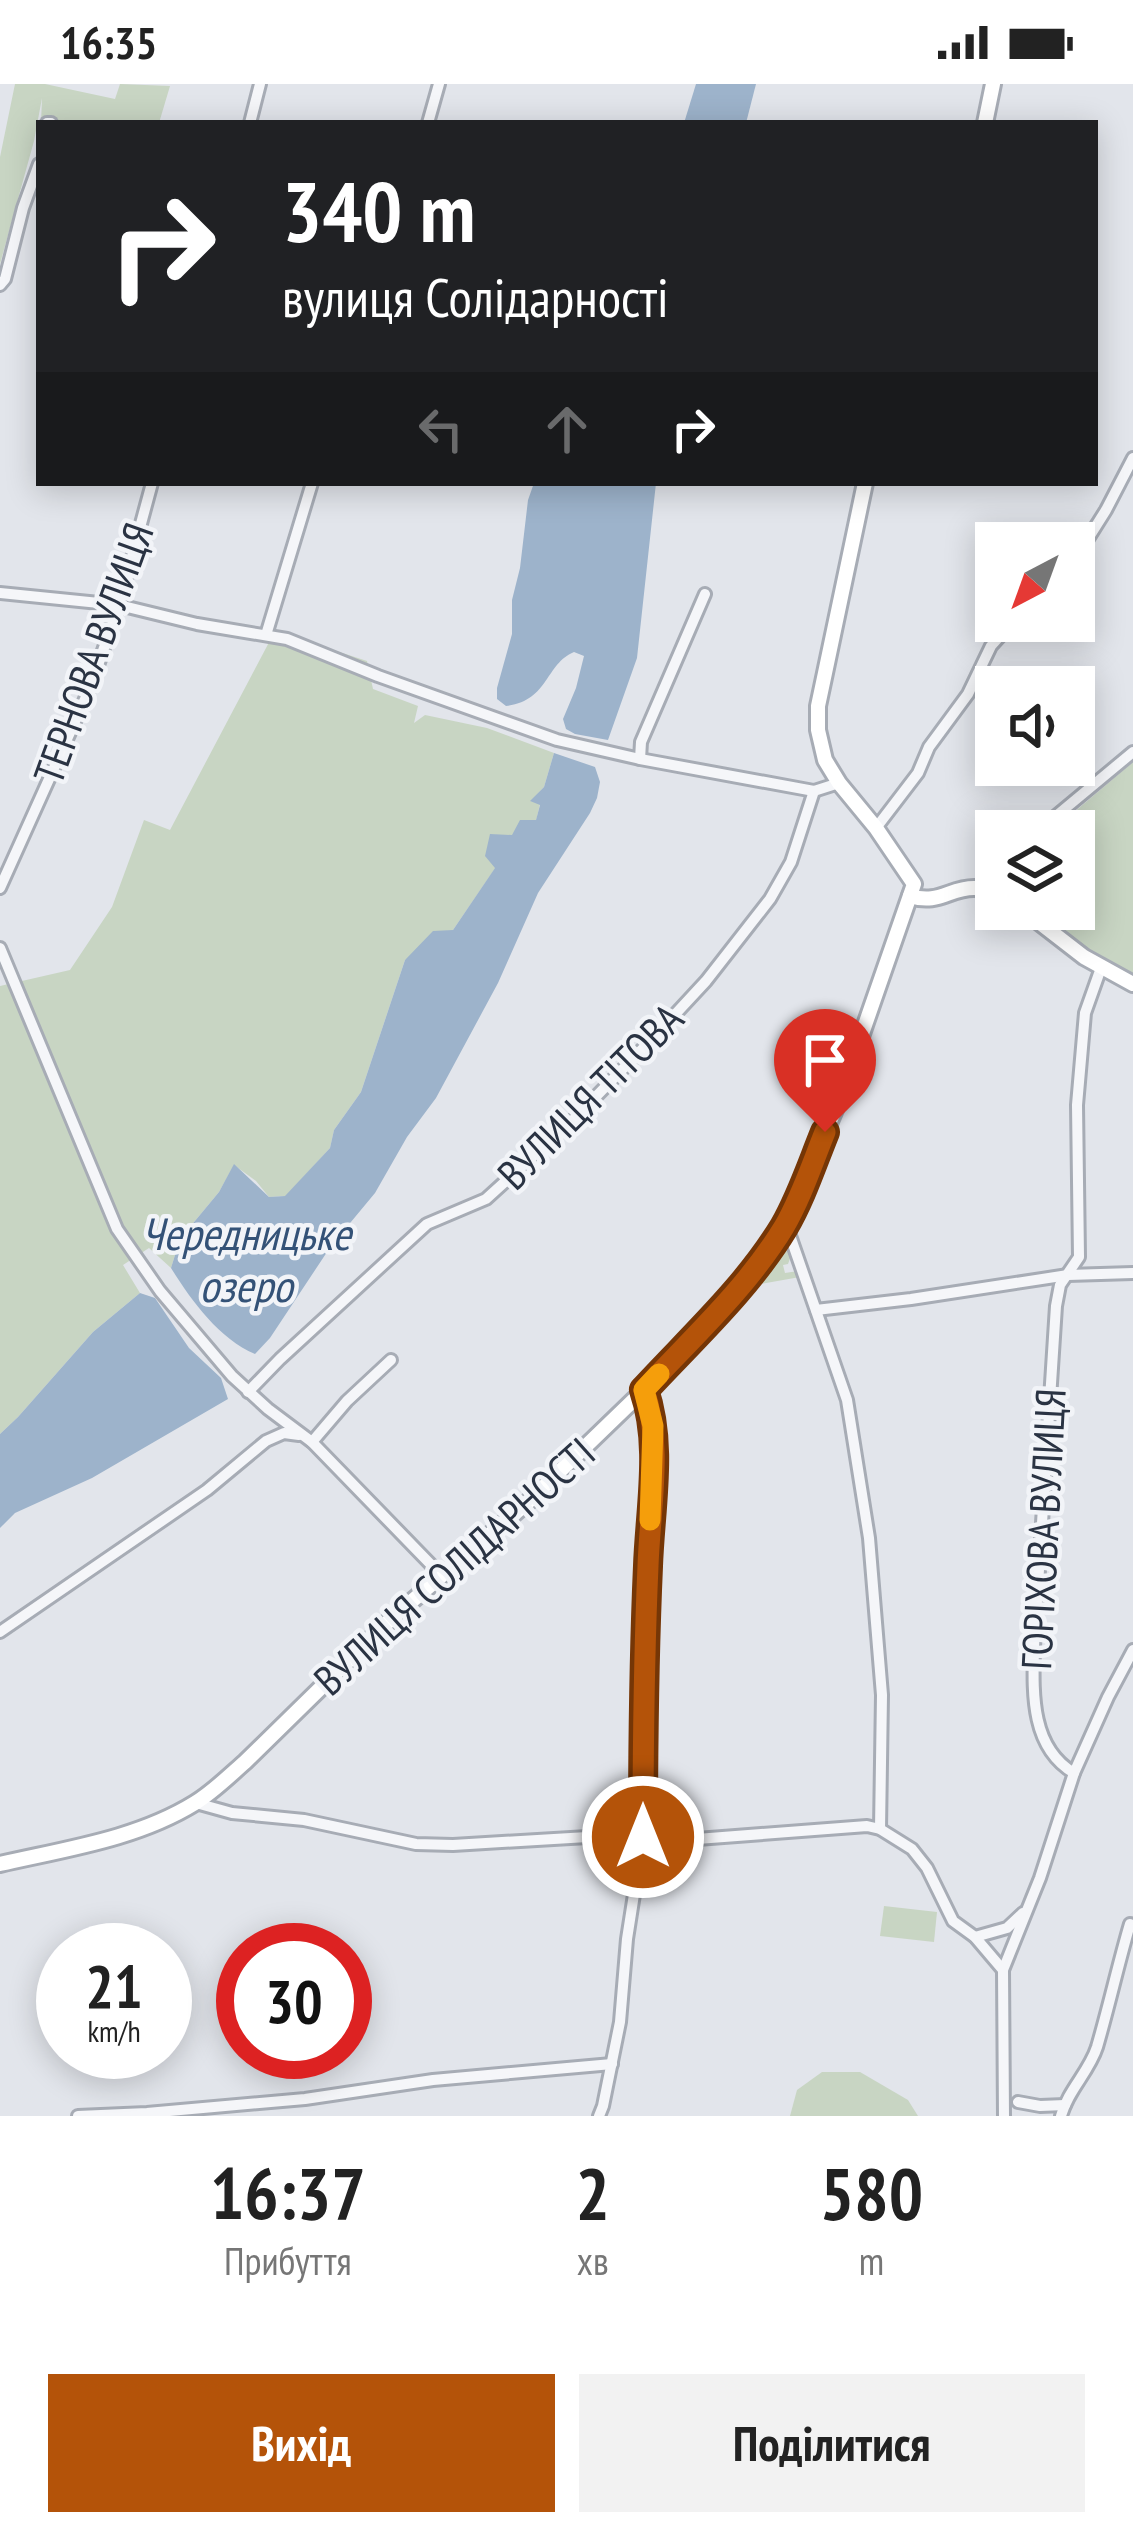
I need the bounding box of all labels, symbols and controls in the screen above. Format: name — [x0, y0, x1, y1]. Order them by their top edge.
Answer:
text: 16:35 — [60, 13, 157, 71]
text: 340 m — [282, 156, 475, 265]
icon: right — [84, 168, 240, 324]
text: вулиця Солідарності — [282, 262, 669, 332]
icon: left — [408, 396, 474, 462]
icon: ahead — [534, 396, 600, 462]
icon: right — [660, 396, 726, 462]
street label: ТЕРНОВА ВУЛИЦЯ — [20, 515, 166, 791]
north arrow — [975, 522, 1095, 642]
map controls — [975, 522, 1095, 930]
button: sound — [975, 666, 1095, 786]
button: layers — [975, 810, 1095, 930]
street label: ВУЛИЦЯ ТІТОВА — [485, 991, 695, 1201]
pin — [774, 1009, 876, 1132]
icon: arrive — [792, 1027, 858, 1093]
water label: Чередницьке озеро — [141, 1204, 353, 1314]
street label: ГОРІХОВА ВУЛИЦЯ — [1008, 1387, 1078, 1671]
street label: ВУЛИЦЯ СОЛІДАРНОСТІ — [302, 1425, 606, 1707]
position arrow — [580, 1774, 706, 1900]
speed limit sign: 30 — [216, 1923, 372, 2079]
text: 21 — [85, 1947, 143, 2025]
text: km/h — [87, 2011, 141, 2050]
text: 16:37 — [210, 2146, 366, 2239]
text: 2 — [576, 2146, 610, 2239]
text: 580 — [820, 2146, 923, 2239]
text: Прибуття — [224, 2235, 352, 2286]
text: хв — [577, 2235, 609, 2286]
text: m — [859, 2235, 884, 2286]
button: Вихід — [48, 2374, 555, 2512]
button: Поділитися — [579, 2374, 1085, 2512]

